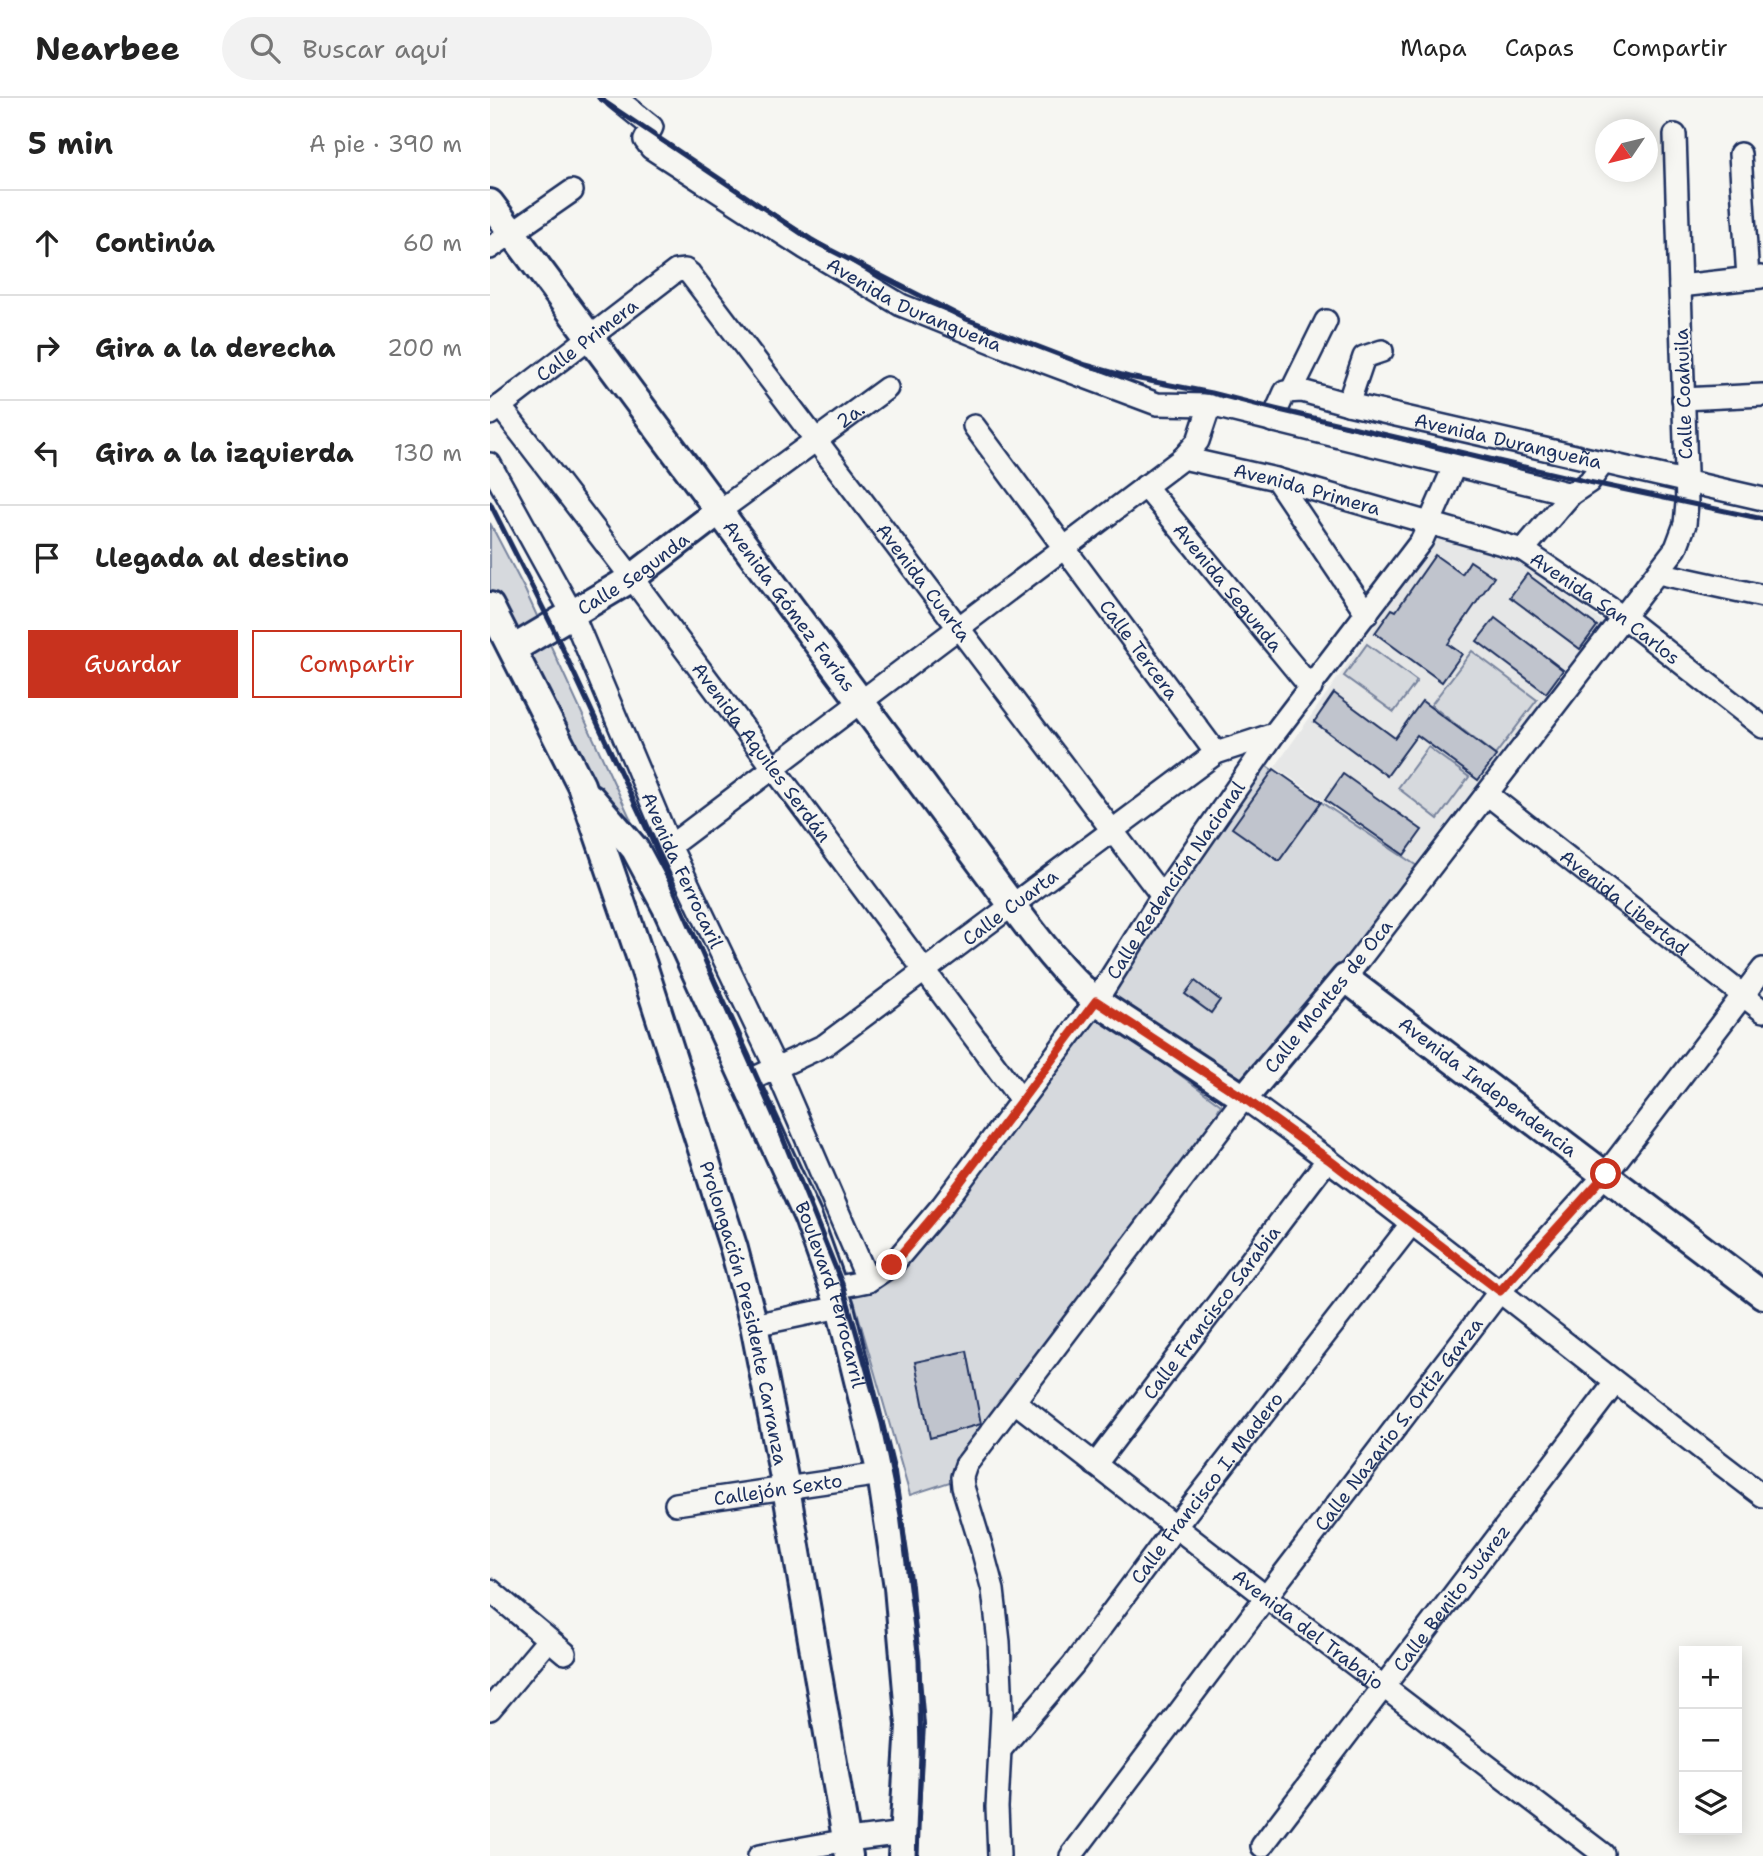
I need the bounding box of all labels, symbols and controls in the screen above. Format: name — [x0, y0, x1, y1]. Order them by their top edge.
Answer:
search box — [222, 17, 712, 80]
text: Nearbee — [35, 26, 180, 71]
icon: search — [246, 29, 284, 67]
text: Buscar aquí — [302, 31, 448, 66]
text: Mapa — [1400, 32, 1467, 64]
text: Capas — [1505, 32, 1574, 64]
text: Compartir — [1612, 32, 1728, 64]
north arrow — [1595, 119, 1658, 182]
text: 5 min — [28, 123, 113, 164]
text: A pie · 390 m — [309, 129, 462, 159]
icon: ahead — [28, 224, 66, 262]
text: Continúa — [95, 225, 215, 260]
text: 60 m — [403, 228, 462, 258]
street label: Avenida Durangueña — [822, 252, 1005, 358]
street label: Calle Primera — [531, 293, 643, 387]
street label: Calle Coahuila — [1669, 328, 1698, 460]
icon: right — [28, 329, 66, 367]
text: Gira a la derecha — [95, 330, 336, 365]
text: 200 m — [387, 333, 462, 363]
street label: 2a. — [831, 397, 870, 434]
street label: Avenida Durangueña — [1412, 408, 1605, 475]
icon: left — [28, 434, 66, 472]
text: Gira a la izquierda — [95, 435, 354, 470]
text: 130 m — [394, 438, 462, 468]
street label: Avenida Primera — [1231, 458, 1384, 521]
street label: Avenida Gómez Farías — [717, 515, 861, 697]
street label: Avenida Cuarta — [870, 518, 977, 647]
street label: Avenida Segunda — [1167, 518, 1288, 657]
street label: Calle Segunda — [573, 527, 694, 621]
icon: arrive — [28, 539, 66, 577]
text: Llegada al destino — [95, 540, 349, 575]
street label: Avenida San Carlos — [1525, 546, 1685, 670]
street label: Calle Tercera — [1094, 595, 1184, 705]
button: Guardar — [28, 630, 238, 698]
button: Compartir — [252, 630, 462, 698]
street label: Avenida Aquiles Serdán — [686, 657, 837, 847]
street label: Calle Redención Nacional — [1101, 776, 1251, 984]
street label: Avenida Ferrocaril — [636, 788, 729, 953]
street label: Avenida Libertad — [1555, 844, 1694, 961]
street label: Calle Cuarta — [957, 863, 1063, 951]
street label: Calle Montes de Oca — [1259, 914, 1398, 1078]
street label: Avenida Independencia — [1393, 1011, 1582, 1163]
street label: Prolongación Presidente Carranza — [694, 1158, 793, 1467]
route start — [1590, 1158, 1621, 1189]
street label: Boulevard Ferrocarril — [789, 1197, 871, 1391]
street label: Calle Francisco Sarabia — [1137, 1220, 1286, 1405]
route end — [876, 1249, 907, 1280]
street label: Calle Nazario S. Ortiz Garza — [1309, 1312, 1488, 1536]
street label: Calle Francisco I. Madero — [1125, 1387, 1289, 1589]
street label: Callejón Sexto — [712, 1468, 844, 1511]
street label: Calle Benito Juárez — [1387, 1519, 1516, 1677]
street label: Avenida del Trabajo — [1227, 1564, 1389, 1695]
map controls — [1679, 1646, 1742, 1835]
button: + — [1679, 1646, 1742, 1709]
button: − — [1679, 1709, 1742, 1772]
button: layers — [1679, 1772, 1742, 1835]

